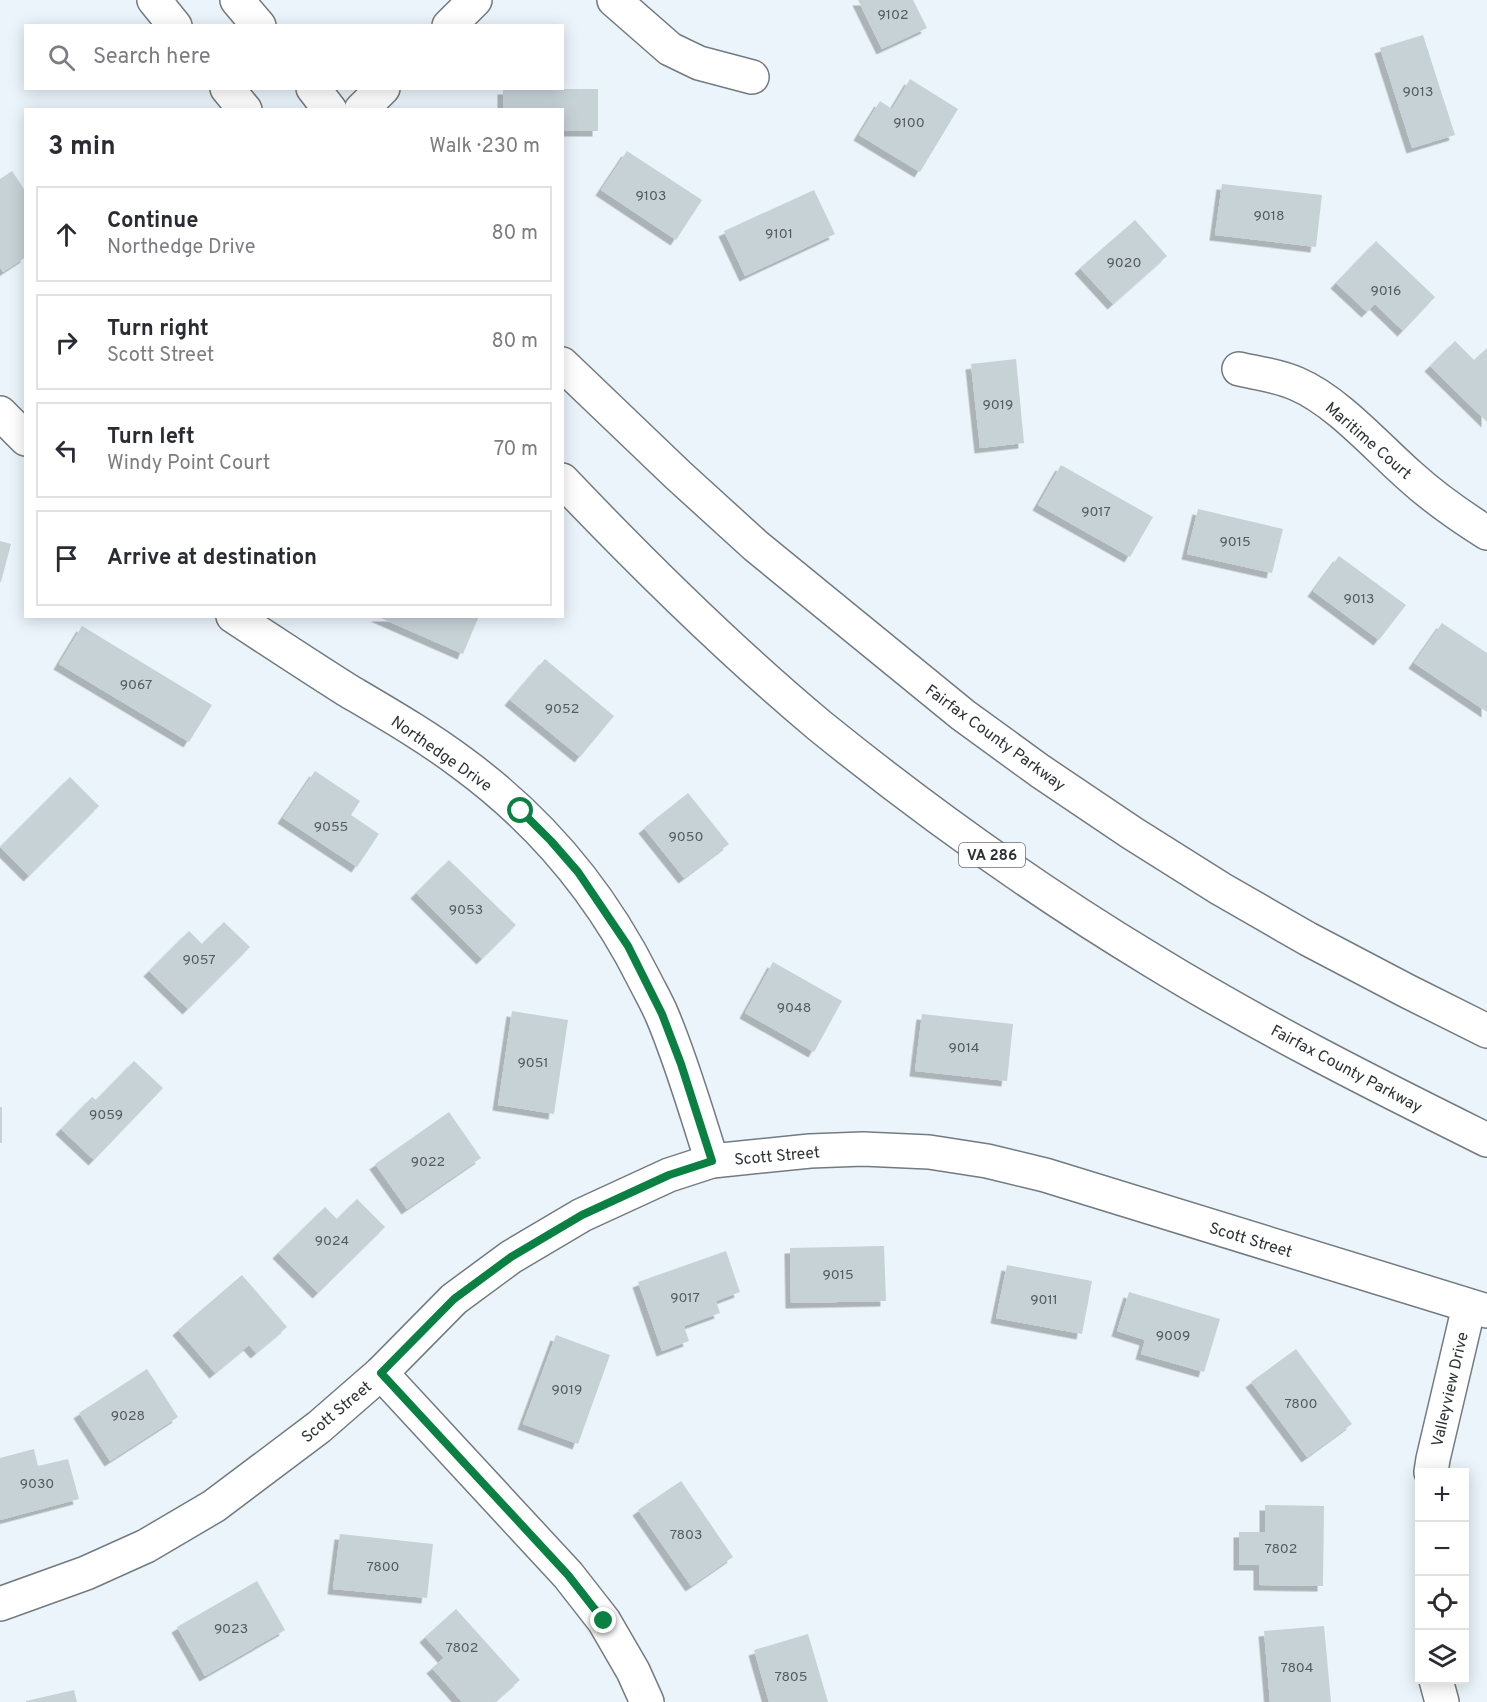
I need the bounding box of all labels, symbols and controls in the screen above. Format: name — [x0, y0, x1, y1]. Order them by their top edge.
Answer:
house number: 9102 — [877, 7, 909, 24]
search box — [24, 24, 564, 90]
icon: search — [45, 41, 78, 74]
text: Search here — [93, 44, 211, 71]
house number: 9013 — [1403, 84, 1433, 101]
house number: 9100 — [893, 115, 925, 132]
text: 3 min — [48, 131, 116, 164]
text: Walk · 230 m — [429, 134, 540, 160]
house number: 9103 — [636, 188, 667, 205]
text: Continue — [107, 208, 198, 235]
house number: 9018 — [1253, 208, 1285, 225]
icon: ahead — [50, 218, 83, 251]
text: 80 m — [492, 221, 538, 247]
house number: 9101 — [765, 226, 793, 243]
text: Northedge Drive — [107, 235, 255, 261]
house number: 9020 — [1107, 255, 1141, 272]
house number: 9016 — [1371, 283, 1401, 300]
text: Turn right — [107, 316, 209, 343]
icon: right — [50, 326, 83, 359]
text: 80 m — [492, 329, 538, 355]
text: Scott Street — [107, 343, 214, 369]
house number: 9019 — [983, 397, 1013, 414]
street label: Maritime Court — [1320, 398, 1415, 485]
text: Turn left — [107, 424, 195, 451]
icon: left — [50, 434, 83, 467]
text: 70 m — [494, 437, 538, 463]
text: Windy Point Court — [107, 451, 270, 477]
house number: 9017 — [1081, 504, 1111, 521]
house number: 9015 — [1219, 534, 1251, 551]
icon: arrive — [50, 542, 83, 575]
text: Arrive at destination — [107, 545, 317, 572]
house number: 9013 — [1344, 591, 1374, 608]
house number: 9067 — [120, 677, 152, 694]
street label: Fairfax County Parkway — [921, 681, 1069, 796]
house number: 9052 — [545, 701, 579, 718]
street label: Northedge Drive — [386, 712, 495, 797]
route start — [507, 797, 533, 823]
house number: 9055 — [314, 819, 348, 836]
house number: 9050 — [669, 829, 703, 846]
road number: VA 286 — [959, 843, 1025, 867]
house number: 9053 — [449, 902, 483, 919]
house number: 9057 — [182, 952, 216, 969]
house number: 9048 — [777, 1000, 811, 1017]
street label: Fairfax County Parkway — [1267, 1021, 1425, 1118]
house number: 9014 — [949, 1040, 979, 1057]
house number: 9051 — [517, 1055, 549, 1072]
house number: 9059 — [89, 1107, 123, 1124]
street label: Scott Street — [734, 1143, 821, 1171]
house number: 9022 — [411, 1154, 445, 1171]
street label: Scott Street — [1206, 1219, 1294, 1263]
house number: 9024 — [315, 1233, 349, 1250]
house number: 9015 — [822, 1267, 854, 1284]
house number: 9017 — [670, 1290, 700, 1307]
house number: 9011 — [1030, 1292, 1058, 1309]
house number: 9009 — [1156, 1328, 1190, 1345]
street label: Valleyview Drive — [1428, 1330, 1474, 1449]
street label: Scott Street — [298, 1377, 377, 1448]
house number: 9019 — [552, 1382, 582, 1399]
house number: 7800 — [1284, 1396, 1318, 1413]
house number: 9028 — [111, 1408, 145, 1425]
map controls — [1415, 1468, 1469, 1684]
button: + — [1415, 1468, 1469, 1522]
house number: 9030 — [20, 1476, 54, 1493]
button: − — [1415, 1522, 1469, 1576]
house number: 7803 — [670, 1527, 702, 1544]
house number: 7802 — [1265, 1541, 1297, 1558]
house number: 7800 — [366, 1559, 400, 1576]
button: locate — [1415, 1576, 1469, 1630]
route end — [590, 1607, 616, 1633]
house number: 9023 — [214, 1621, 248, 1638]
button: layers — [1415, 1630, 1469, 1684]
house number: 7802 — [446, 1640, 478, 1657]
house number: 7804 — [1281, 1660, 1313, 1677]
house number: 7805 — [775, 1669, 807, 1686]

